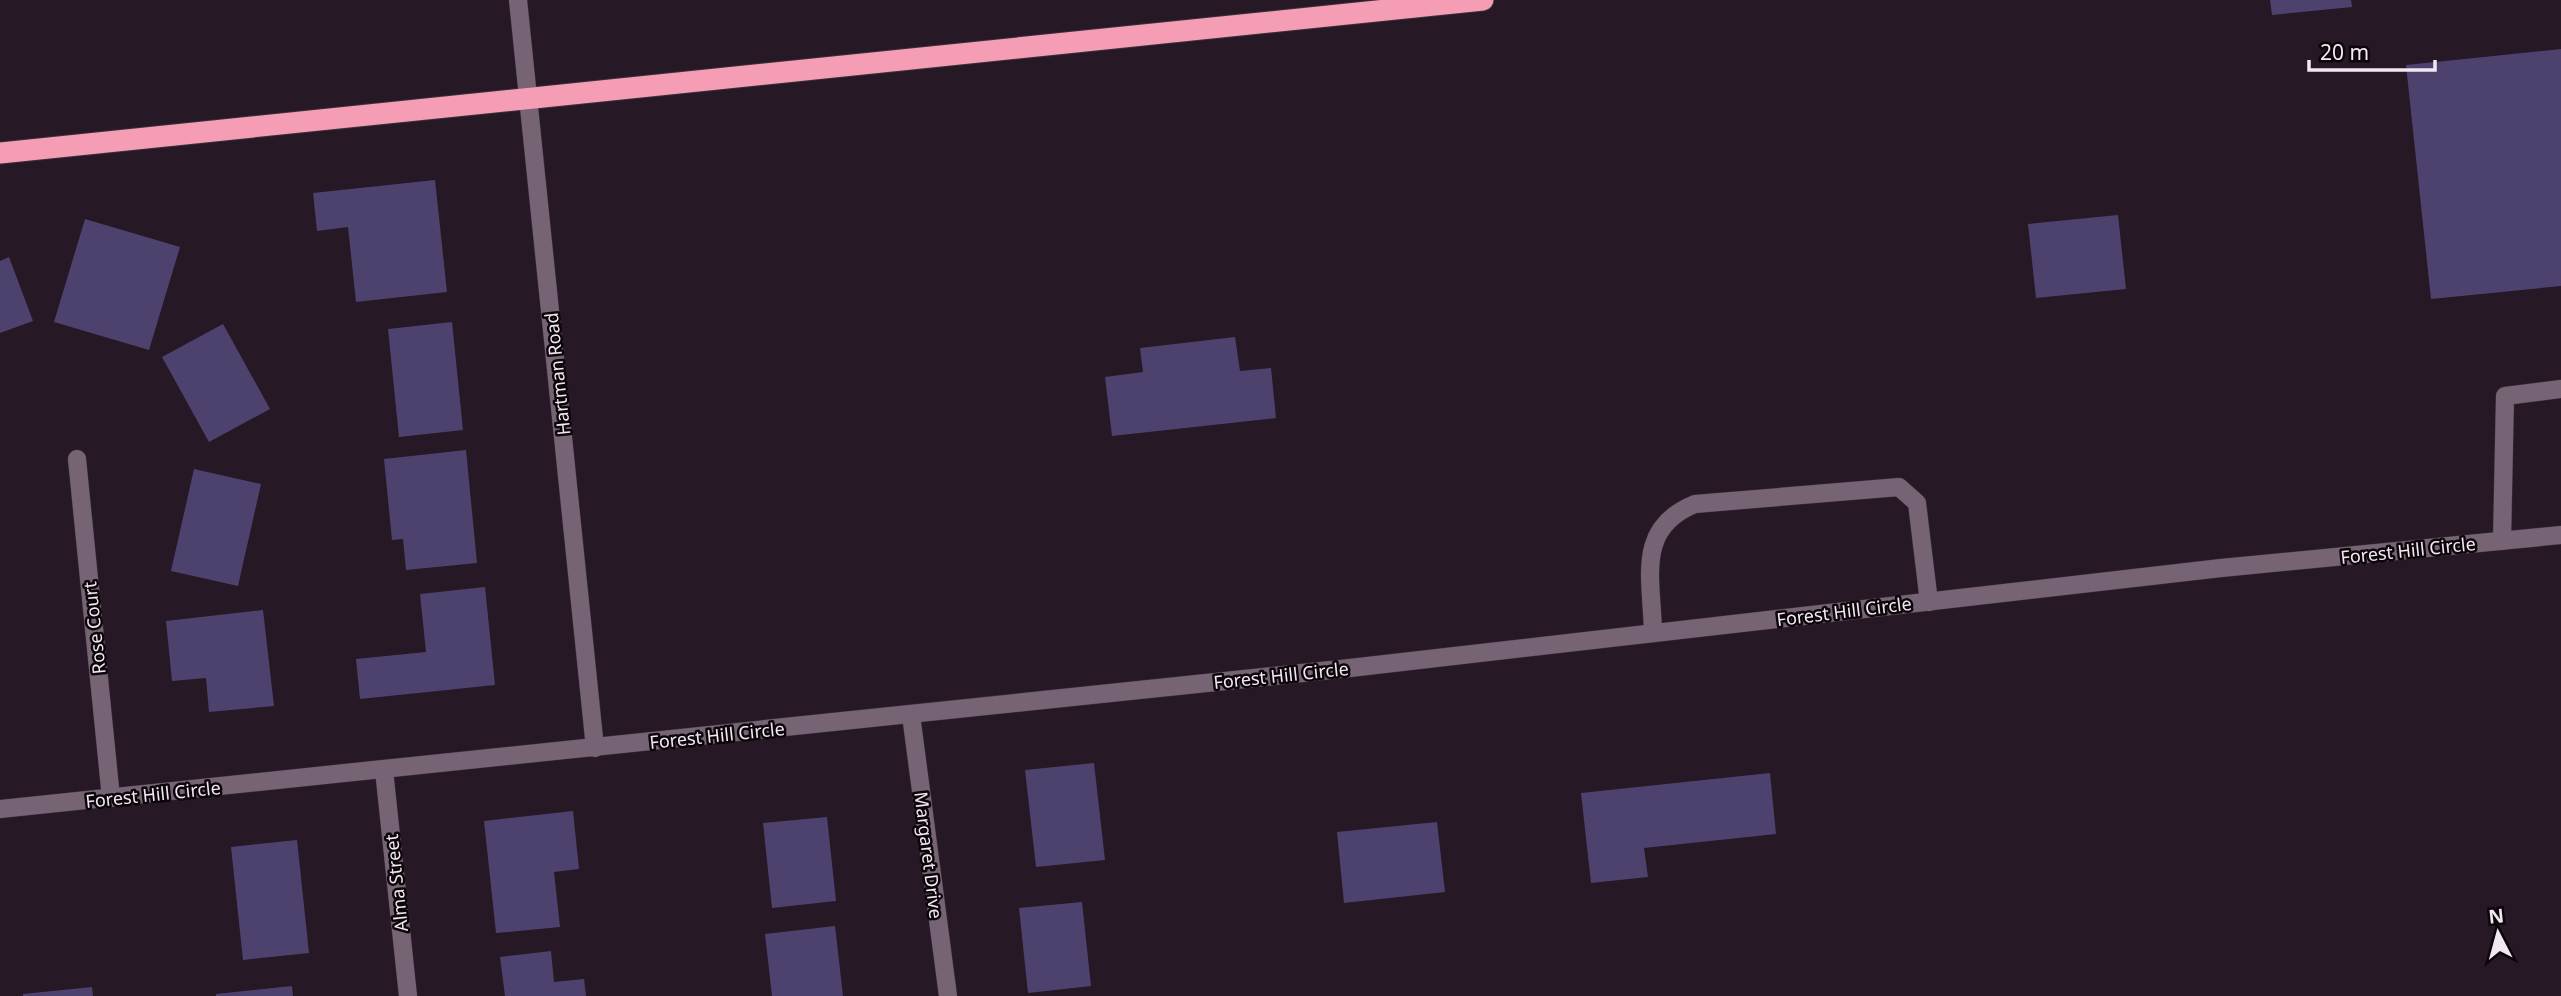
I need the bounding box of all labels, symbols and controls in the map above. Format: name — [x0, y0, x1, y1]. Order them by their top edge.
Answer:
scale bar — [2309, 28, 2435, 72]
text: 20 m — [2320, 38, 2369, 66]
street label: Hartman Road — [539, 311, 575, 437]
street label: Forest Hill Circle — [2339, 531, 2477, 569]
street label: Rose Court — [77, 580, 111, 675]
street label: Forest Hill Circle — [1775, 591, 1913, 631]
street label: Forest Hill Circle — [1212, 656, 1350, 694]
street label: Forest Hill Circle — [648, 716, 786, 754]
street label: Forest Hill Circle — [84, 775, 222, 813]
street label: Margaret Drive — [909, 790, 949, 920]
street label: Alma Street — [379, 833, 413, 933]
north arrow — [2463, 898, 2533, 968]
text: N — [2487, 902, 2505, 930]

